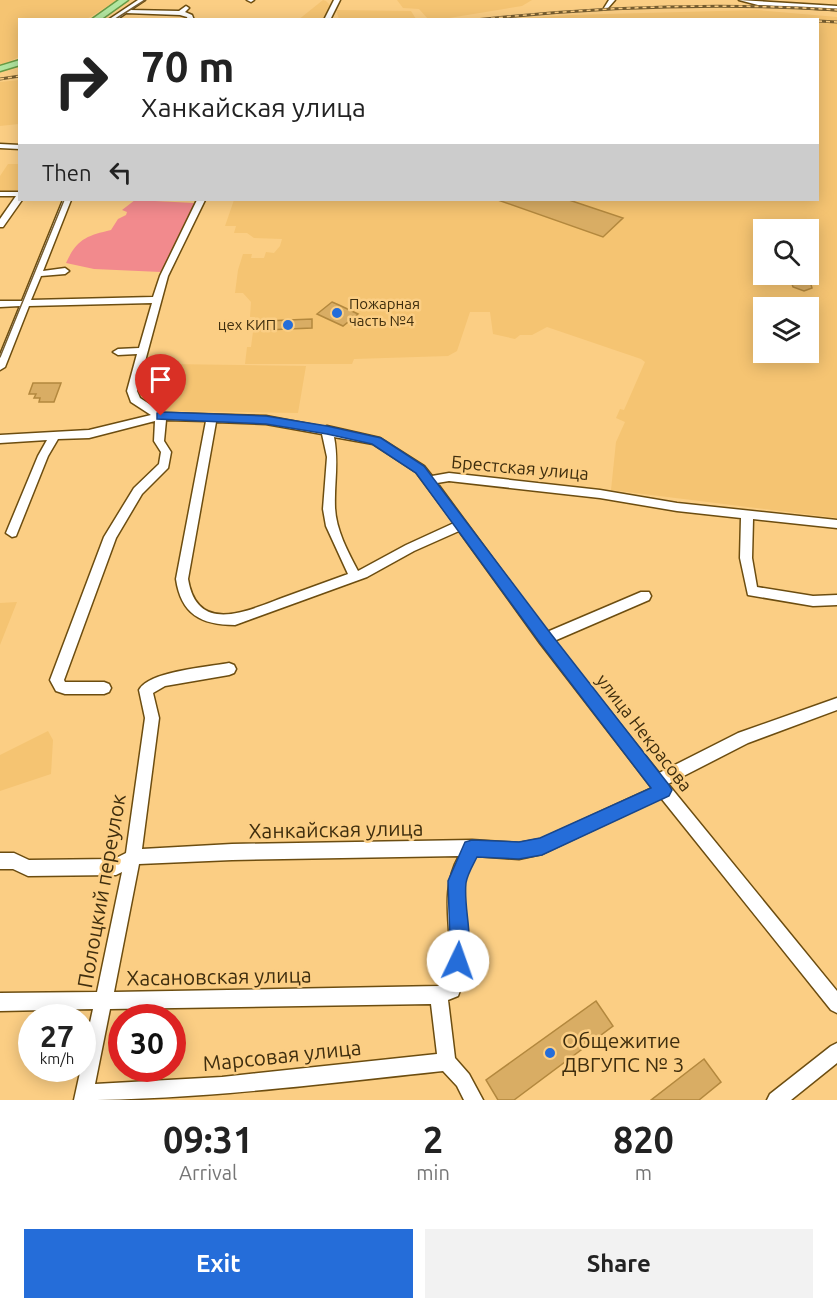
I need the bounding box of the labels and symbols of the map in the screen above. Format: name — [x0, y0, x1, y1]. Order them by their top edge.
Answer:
place label: Пожарная часть №4 — [349, 295, 420, 329]
marker: Пожарная часть №4 — [330, 306, 344, 320]
place label: цех КИП — [218, 316, 276, 333]
marker: цех КИП — [281, 318, 295, 332]
pin — [135, 354, 186, 416]
street label: Брестская улица — [450, 451, 590, 483]
street label: улица Некрасова — [593, 670, 697, 795]
street label: Полоцкий переулок — [72, 792, 130, 990]
street label: Ханкайская улица — [248, 815, 424, 843]
position arrow — [426, 929, 490, 993]
street label: Хасановская улица — [126, 962, 312, 990]
speed limit sign: 30 — [108, 1004, 186, 1082]
place label: Общежитие ДВГУПС № 3 — [562, 1028, 684, 1076]
street label: Марсовая улица — [201, 1035, 362, 1075]
marker: Общежитие ДВГУПС № 3 — [543, 1046, 557, 1060]

